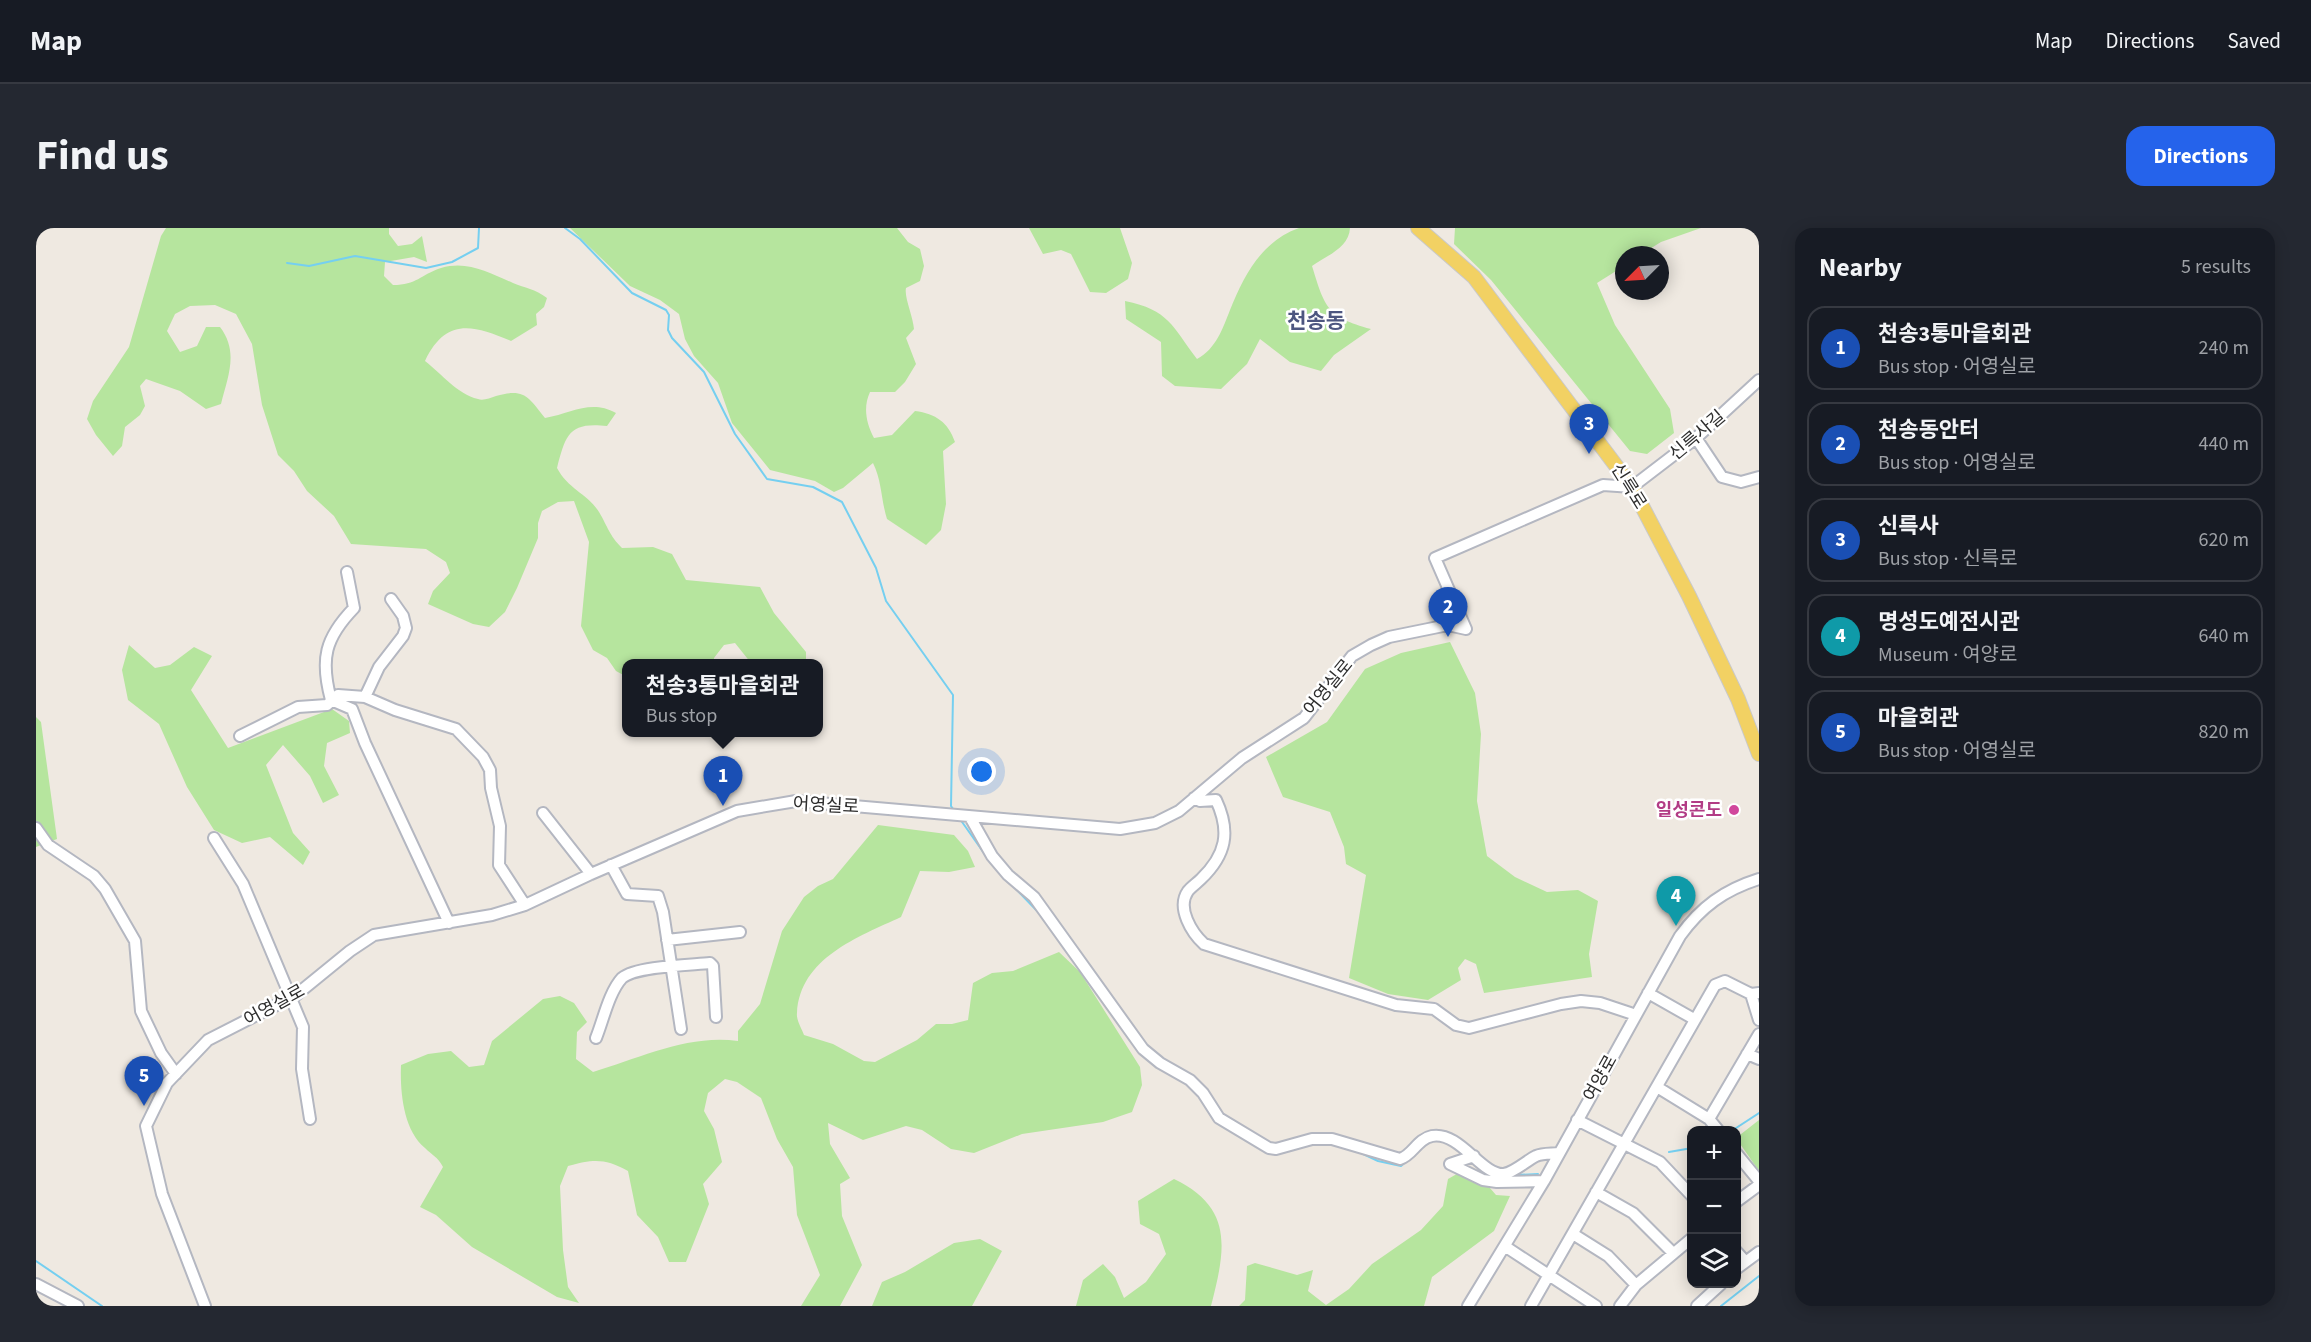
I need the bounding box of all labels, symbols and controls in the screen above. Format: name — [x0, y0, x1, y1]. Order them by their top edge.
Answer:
text: Map — [30, 21, 82, 61]
text: Map — [2035, 26, 2073, 56]
text: Directions — [2106, 26, 2194, 56]
text: Saved — [2227, 26, 2281, 56]
text: Find us — [36, 126, 169, 186]
button: Directions — [2126, 126, 2275, 186]
north arrow — [1615, 246, 1669, 300]
text: Nearby — [1819, 249, 1902, 286]
text: 5 results — [2181, 253, 2251, 281]
district label: 천송동 — [1287, 306, 1345, 336]
text: 천송3통마을회관 — [1878, 318, 2031, 350]
text: 1 — [1835, 334, 1846, 362]
text: 240 m — [2199, 334, 2249, 362]
text: Bus stop · 어영실로 — [1878, 353, 2036, 381]
pin: 3 — [1570, 404, 1608, 454]
street label: 신륵사길 — [1664, 405, 1731, 466]
text: 천송동안터 — [1878, 414, 1979, 446]
text: 2 — [1835, 430, 1846, 458]
text: 440 m — [2199, 430, 2249, 458]
text: Bus stop · 어영실로 — [1878, 449, 2036, 477]
street label: 신륵로 — [1605, 459, 1652, 514]
text: 신륵사 — [1878, 510, 1939, 542]
text: 3 — [1835, 526, 1846, 554]
text: 620 m — [2199, 526, 2249, 554]
text: Bus stop · 신륵로 — [1878, 545, 2018, 573]
pin: 2 — [1428, 588, 1468, 637]
text: 명성도예전시관 — [1878, 606, 2020, 638]
text: 4 — [1835, 622, 1846, 650]
text: 640 m — [2199, 622, 2249, 650]
text: Museum · 여양로 — [1878, 641, 2017, 669]
street label: 어영실로 — [1298, 654, 1359, 721]
popup — [622, 659, 823, 737]
text: 천송3통마을회관 — [646, 670, 799, 702]
text: Bus stop — [646, 702, 717, 730]
text: 마을회관 — [1878, 702, 1959, 734]
text: 5 — [1835, 718, 1846, 746]
text: 820 m — [2199, 718, 2249, 746]
text: Bus stop · 어영실로 — [1878, 737, 2036, 765]
pin: 1 — [704, 756, 742, 806]
your location — [967, 757, 996, 786]
street label: 어영실로 — [792, 791, 860, 820]
place label: 일성콘도 — [1656, 798, 1722, 823]
marker: 일성콘도 — [1727, 803, 1741, 817]
pin: 4 — [1656, 876, 1696, 926]
street label: 어영실로 — [239, 978, 309, 1032]
street label: 여양로 — [1577, 1050, 1623, 1106]
pin: 5 — [124, 1056, 164, 1106]
map controls — [1687, 1126, 1741, 1288]
button: + — [1687, 1126, 1741, 1180]
button: − — [1687, 1180, 1741, 1234]
button: layers — [1687, 1234, 1741, 1288]

